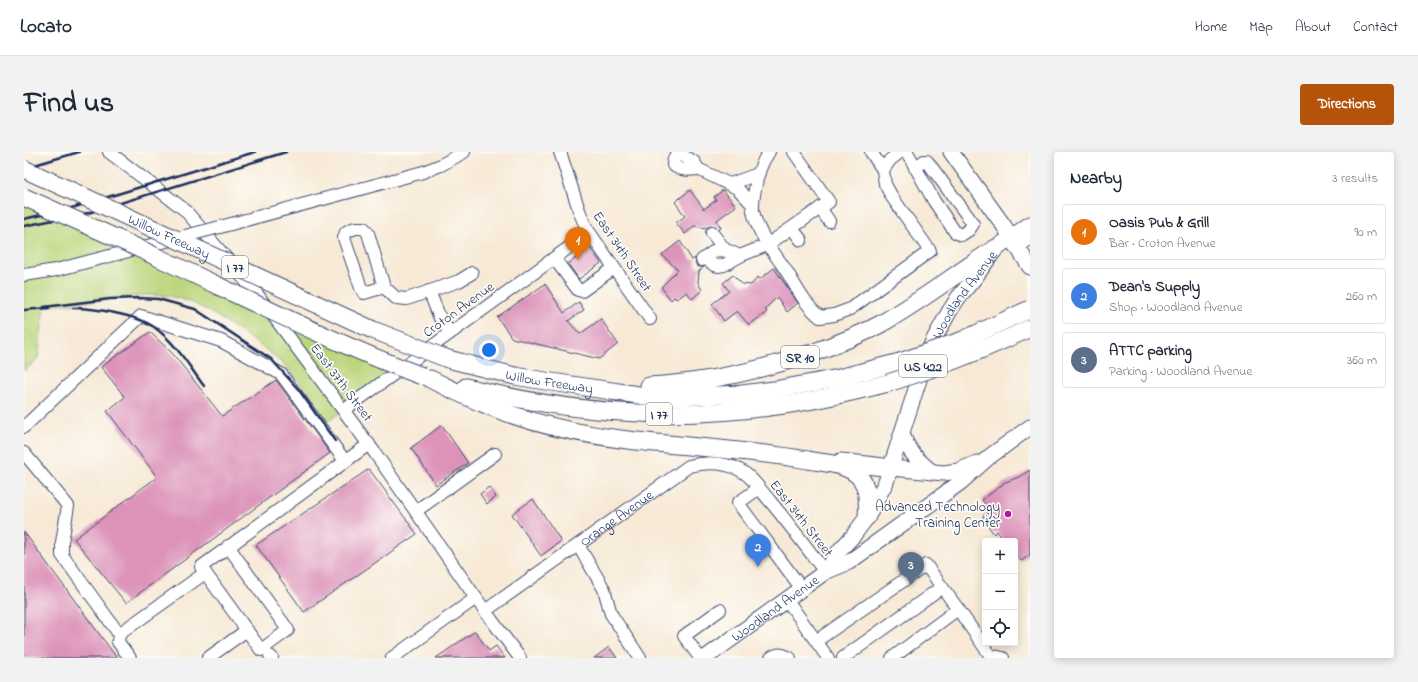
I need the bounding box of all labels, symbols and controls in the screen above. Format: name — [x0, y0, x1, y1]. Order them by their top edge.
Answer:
text: Locato — [20, 14, 72, 41]
text: Home — [1195, 17, 1227, 38]
text: Map — [1249, 17, 1273, 38]
text: About — [1295, 17, 1331, 38]
text: Contact — [1353, 17, 1398, 38]
text: Find us — [24, 84, 114, 125]
button: Directions — [1300, 84, 1394, 125]
text: Nearby — [1070, 166, 1122, 191]
text: 3 results — [1332, 169, 1378, 188]
street label: East 34th Street — [587, 207, 657, 297]
street label: Willow Freeway — [124, 209, 213, 266]
text: Oasis Pub & Grill — [1109, 212, 1209, 234]
text: 1 — [1082, 223, 1086, 242]
text: 90 m — [1354, 223, 1377, 242]
pin: 1 — [565, 227, 591, 260]
text: Bar · Croton Avenue — [1109, 234, 1216, 253]
street label: Woodland Avenue — [927, 246, 1003, 343]
road number: I 77 — [222, 256, 248, 278]
text: Dean's Supply — [1109, 276, 1200, 298]
street label: Croton Avenue — [419, 277, 499, 343]
text: 2 — [1081, 287, 1087, 306]
text: 260 m — [1346, 287, 1377, 306]
text: Shop · Woodland Avenue — [1109, 298, 1243, 317]
street label: East 37th Street — [304, 339, 377, 427]
your location — [479, 340, 499, 360]
text: ATTC parking — [1109, 340, 1192, 362]
road number: SR 10 — [781, 346, 819, 368]
text: 3 — [1081, 351, 1087, 370]
text: 360 m — [1347, 351, 1377, 370]
road number: US 422 — [899, 355, 947, 377]
text: Parking · Woodland Avenue — [1109, 362, 1252, 381]
street label: Willow Freeway — [503, 365, 595, 401]
road number: I 77 — [646, 403, 672, 425]
street label: East 34th Street — [764, 476, 838, 562]
street label: Orange Avenue — [576, 485, 659, 552]
place label: Advanced Technology Training Center — [875, 497, 1001, 535]
marker: Advanced Technology Training Center — [1003, 509, 1013, 519]
pin: 2 — [745, 534, 771, 567]
map controls — [982, 538, 1018, 646]
button: + — [982, 538, 1018, 574]
pin: 3 — [898, 552, 924, 585]
street label: Woodland Avenue — [728, 570, 824, 648]
button: − — [982, 574, 1018, 610]
button: locate — [982, 610, 1018, 646]

